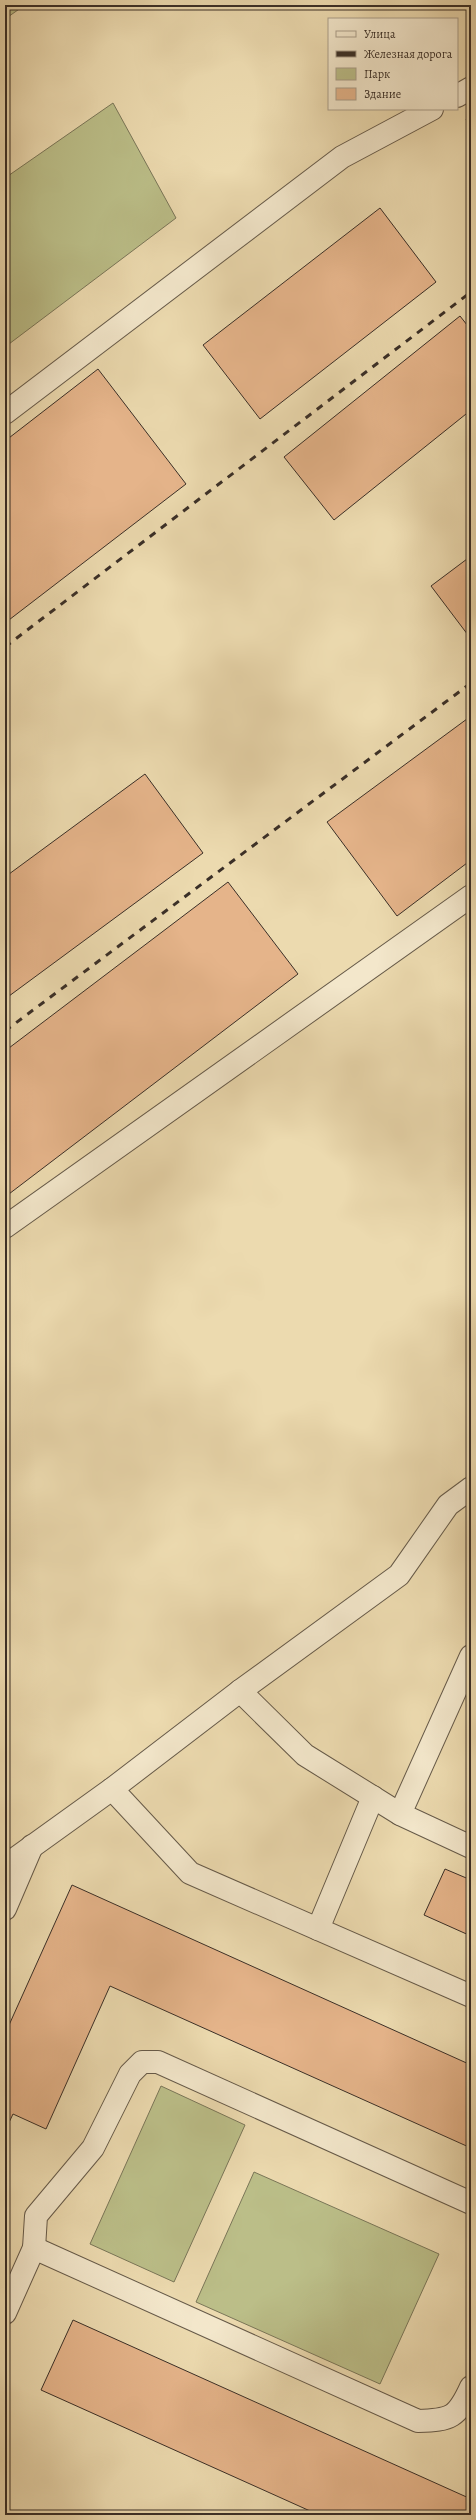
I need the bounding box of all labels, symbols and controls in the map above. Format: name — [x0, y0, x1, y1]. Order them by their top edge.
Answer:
legend — [328, 18, 458, 110]
text: Улица — [364, 26, 396, 42]
text: Железная дорога — [364, 46, 453, 62]
text: Парк — [364, 66, 390, 82]
text: Здание — [364, 86, 401, 102]

